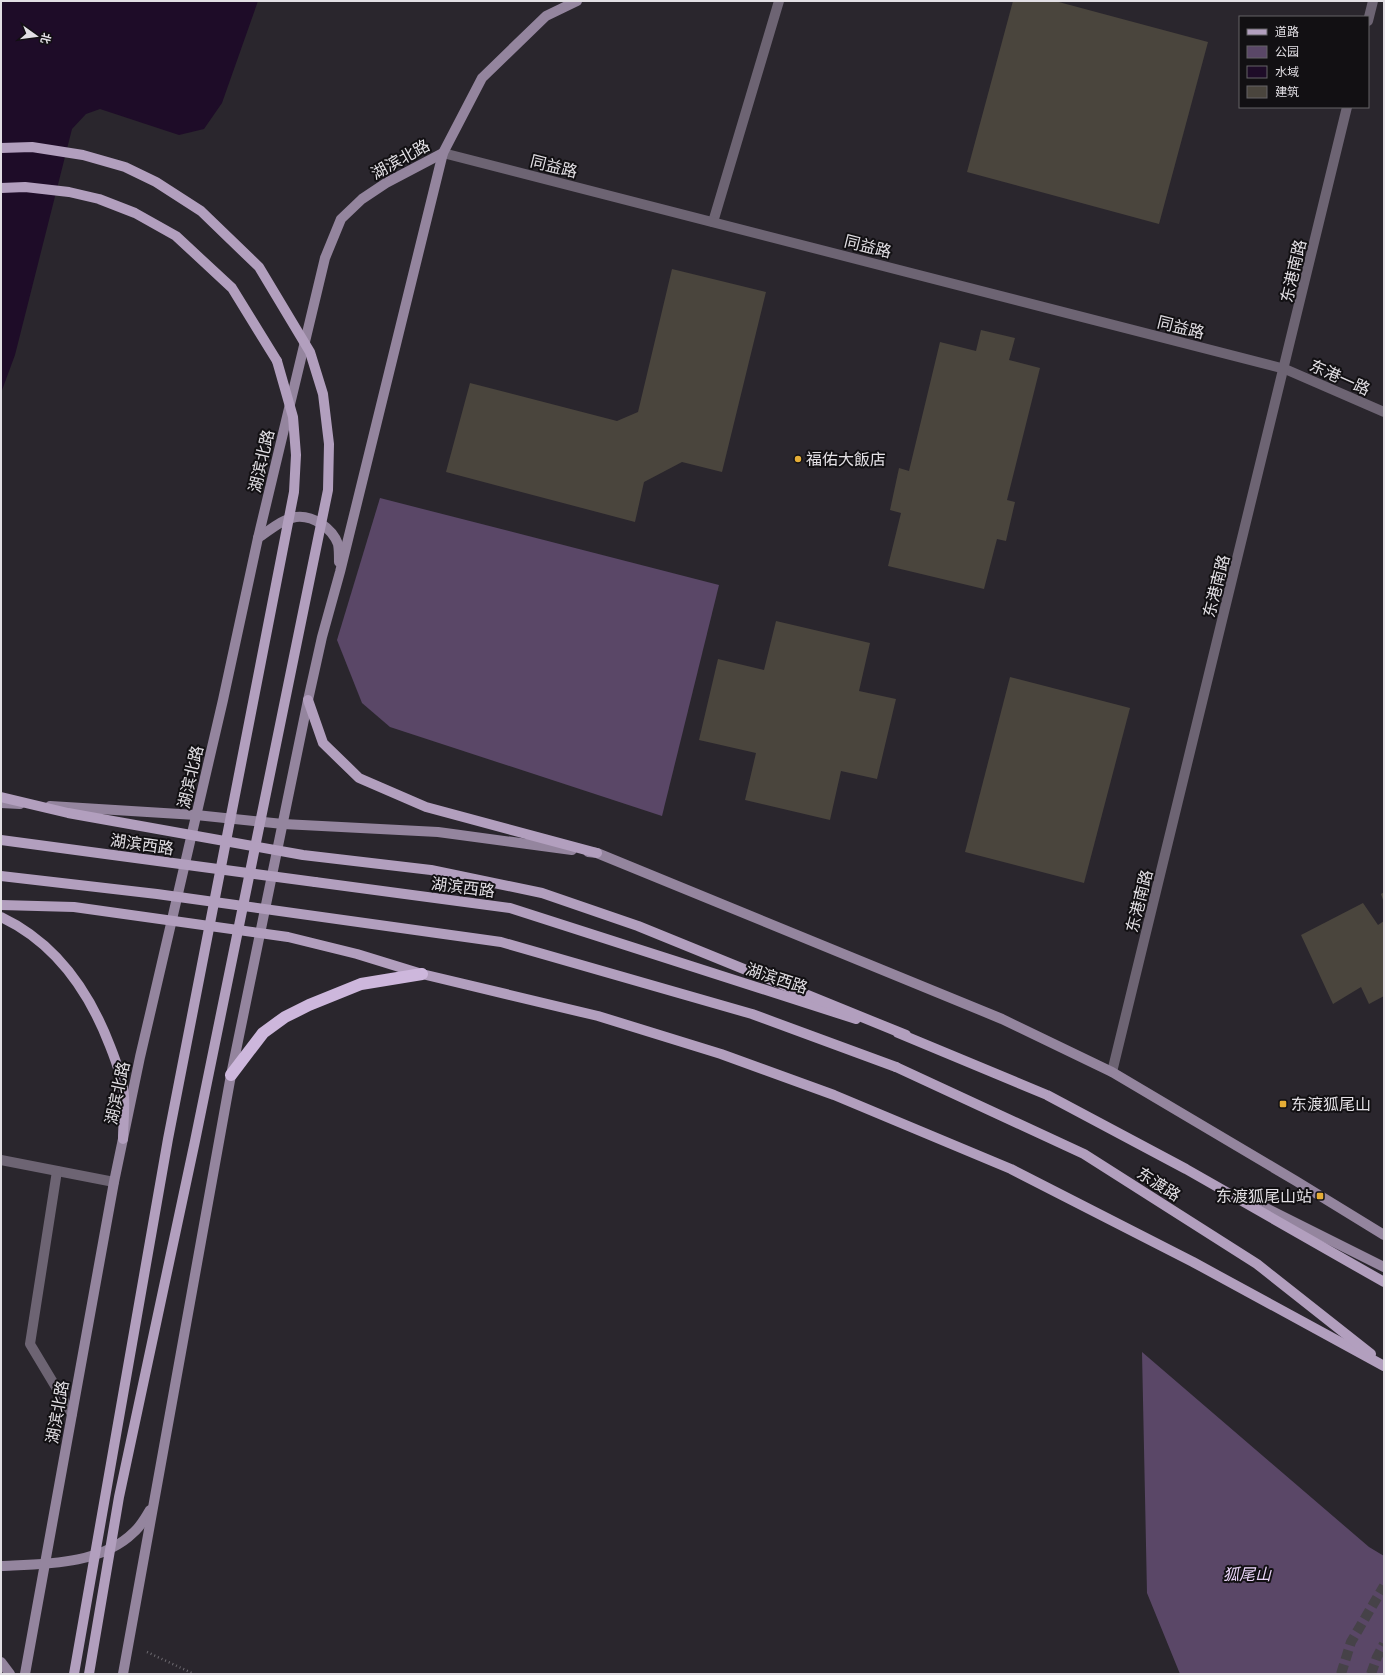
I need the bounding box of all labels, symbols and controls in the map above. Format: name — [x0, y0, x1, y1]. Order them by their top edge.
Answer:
north arrow — [16, 16, 56, 56]
legend — [1239, 16, 1369, 108]
text: 道路 — [1275, 25, 1299, 39]
text: 北 — [38, 31, 53, 45]
text: 公园 — [1275, 45, 1299, 59]
text: 水域 — [1275, 65, 1299, 79]
text: 建筑 — [1275, 85, 1299, 99]
street label: 湖滨北路 — [368, 136, 433, 183]
street label: 同益路 — [528, 151, 579, 182]
street label: 同益路 — [842, 231, 893, 262]
street label: 东港南路 — [1277, 238, 1310, 304]
street label: 同益路 — [1155, 312, 1206, 343]
street label: 东港一路 — [1307, 356, 1373, 399]
street label: 湖滨北路 — [245, 428, 278, 494]
place label: 福佑大飯店 — [806, 450, 886, 469]
marker: 福佑大飯店 — [793, 454, 803, 464]
street label: 东港南路 — [1200, 553, 1233, 619]
street label: 湖滨北路 — [174, 744, 207, 810]
street label: 湖滨西路 — [109, 831, 175, 858]
street label: 东港南路 — [1123, 868, 1156, 934]
street label: 湖滨西路 — [430, 874, 496, 901]
street label: 湖滨西路 — [743, 960, 810, 997]
street label: 湖滨北路 — [102, 1060, 133, 1126]
place label: 东渡狐尾山 — [1291, 1095, 1371, 1114]
marker: 东渡狐尾山 — [1278, 1099, 1288, 1109]
street label: 东渡路 — [1133, 1164, 1184, 1205]
place label: 东渡狐尾山站 — [1216, 1187, 1312, 1206]
marker: 东渡狐尾山站 — [1315, 1191, 1325, 1201]
street label: 湖滨北路 — [43, 1379, 72, 1445]
park label: 狐尾山 — [1223, 1565, 1272, 1584]

